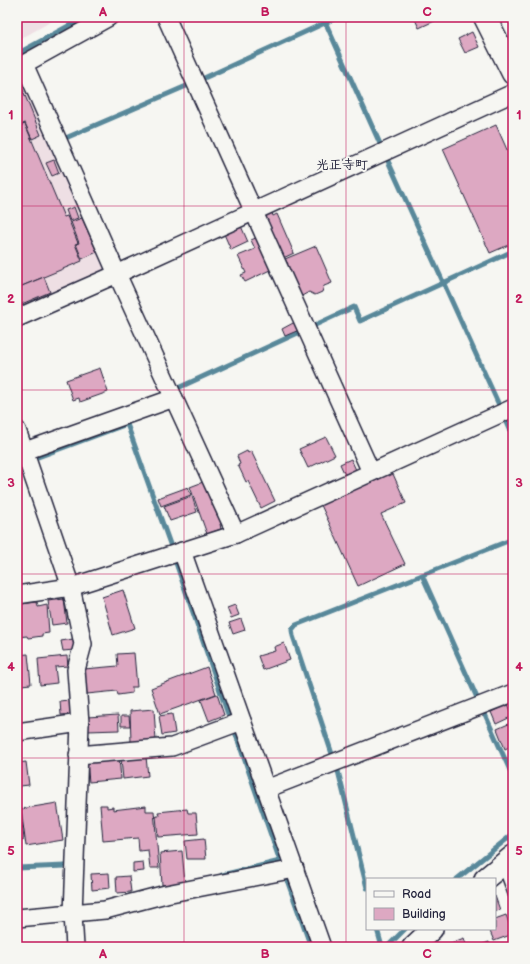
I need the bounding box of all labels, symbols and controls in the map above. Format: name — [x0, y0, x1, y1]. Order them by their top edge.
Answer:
text: A — [98, 4, 107, 20]
text: B — [260, 4, 270, 20]
text: C — [422, 4, 432, 20]
text: 1 — [8, 107, 14, 123]
text: 1 — [516, 107, 522, 123]
district label: 光正寺町 — [316, 157, 368, 173]
text: 2 — [7, 291, 15, 307]
text: 2 — [515, 291, 523, 307]
text: 3 — [7, 475, 15, 491]
text: 3 — [515, 475, 523, 491]
text: 4 — [7, 659, 15, 675]
text: 4 — [515, 659, 523, 675]
text: 5 — [7, 843, 15, 859]
text: 5 — [515, 843, 523, 859]
legend — [366, 878, 496, 930]
text: Road — [402, 887, 431, 902]
text: Building — [402, 907, 446, 922]
text: A — [98, 946, 107, 962]
text: B — [260, 946, 270, 962]
text: C — [422, 946, 432, 962]

